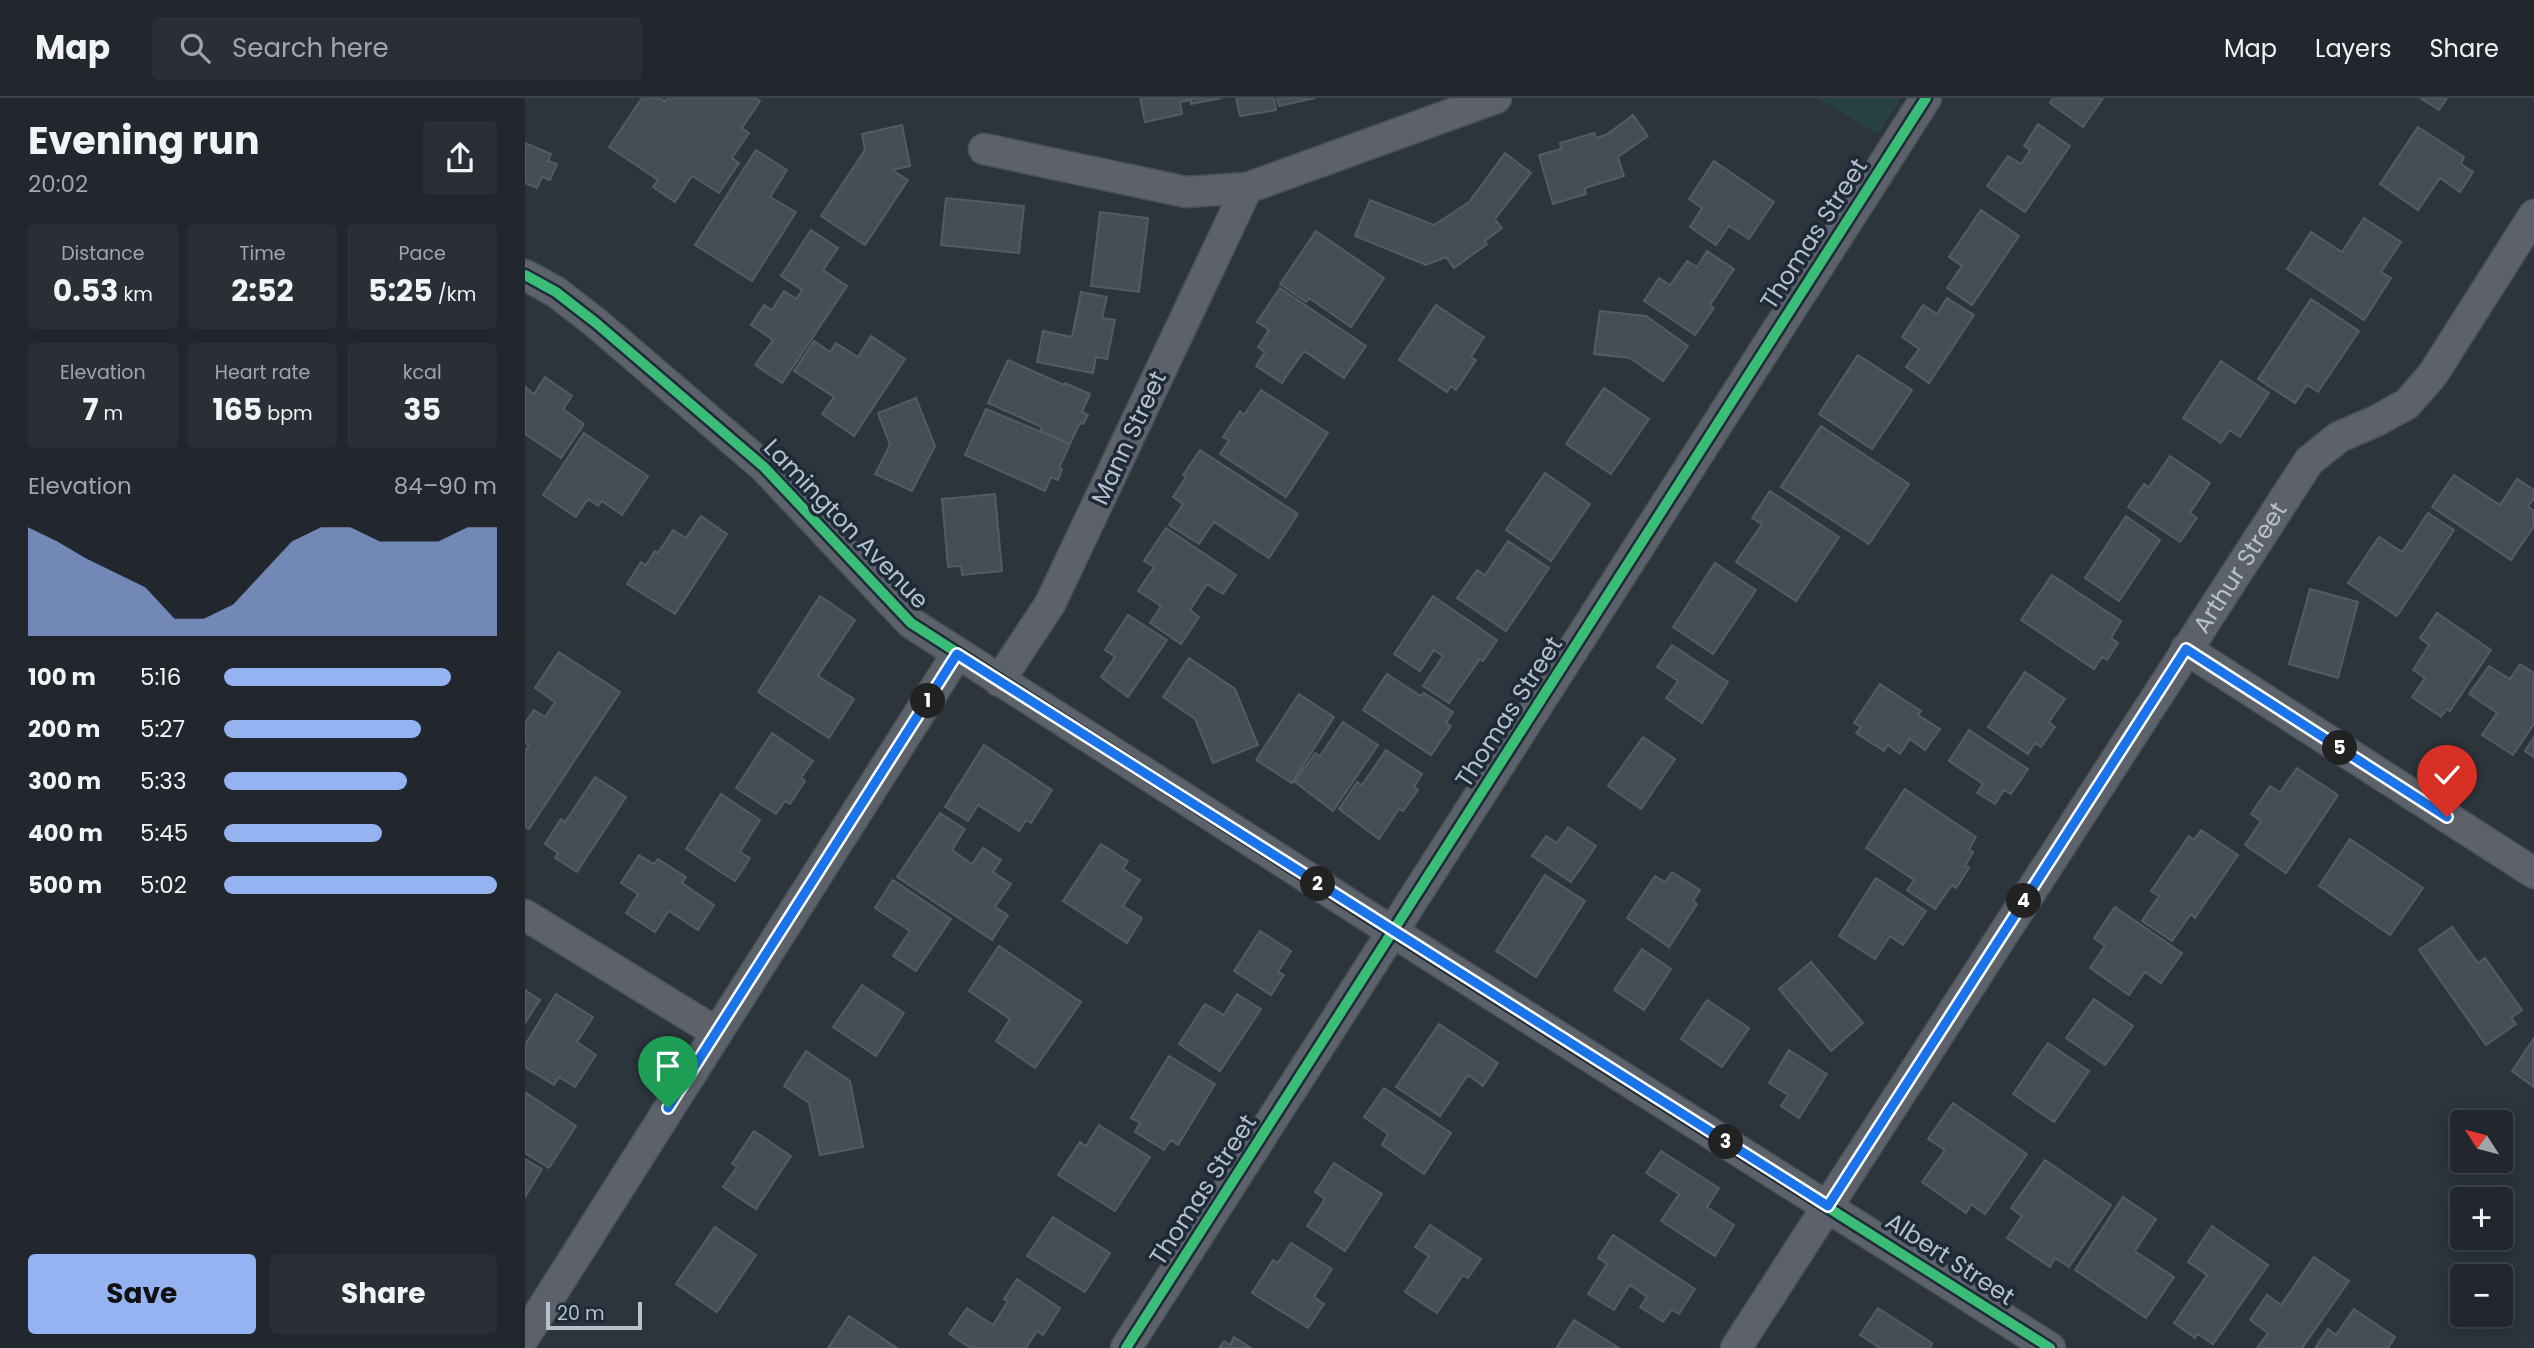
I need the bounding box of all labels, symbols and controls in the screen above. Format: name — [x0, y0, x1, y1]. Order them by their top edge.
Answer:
search box — [152, 17, 642, 80]
text: Map — [35, 24, 110, 71]
icon: search — [176, 29, 214, 67]
text: Search here — [232, 30, 389, 66]
text: Map — [2224, 32, 2277, 65]
text: Layers — [2315, 32, 2391, 65]
text: Share — [2429, 32, 2499, 65]
text: Evening run — [28, 114, 260, 167]
button: share — [423, 121, 497, 195]
street label: Thomas Street — [1752, 152, 1875, 316]
text: 20:02 — [28, 168, 88, 200]
text: Distance — [61, 240, 144, 267]
text: Time — [239, 240, 286, 267]
text: Pace — [399, 240, 446, 267]
text: 0.53 — [53, 269, 118, 312]
text: 2:52 — [231, 269, 294, 312]
text: 5:25 — [368, 269, 433, 312]
text: km — [118, 281, 153, 308]
text: /km — [433, 281, 476, 308]
text: Elevation — [60, 359, 146, 386]
text: Heart rate — [215, 359, 310, 386]
text: kcal — [403, 359, 442, 386]
street label: Mann Street — [1083, 365, 1174, 510]
text: 7 — [82, 388, 99, 431]
text: 165 — [212, 388, 262, 431]
text: 35 — [403, 388, 441, 431]
text: m — [99, 400, 123, 427]
text: bpm — [262, 400, 313, 427]
street label: Lamington Avenue — [756, 431, 936, 616]
text: Elevation — [28, 470, 132, 502]
text: 84–90 m — [394, 470, 497, 502]
street label: Arthur Street — [2185, 495, 2294, 639]
street label: Thomas Street — [1447, 630, 1570, 794]
text: 100 m — [28, 661, 96, 693]
text: 5:16 — [140, 661, 181, 693]
pin: 1 — [911, 684, 945, 718]
text: 1 — [924, 687, 931, 714]
text: 200 m — [28, 713, 100, 745]
text: 5:27 — [140, 713, 185, 745]
pin: 5 — [2323, 730, 2357, 766]
text: 5 — [2333, 734, 2346, 761]
pin — [2417, 745, 2477, 817]
icon: check — [2428, 756, 2466, 794]
text: 300 m — [28, 765, 101, 797]
text: 5:33 — [140, 765, 186, 797]
text: 400 m — [28, 817, 103, 849]
text: 5:45 — [140, 817, 188, 849]
pin: 2 — [1301, 866, 1335, 902]
text: 500 m — [28, 869, 102, 901]
text: 5:02 — [140, 869, 187, 901]
text: 2 — [1312, 870, 1323, 897]
pin: 4 — [2007, 884, 2041, 918]
text: 4 — [2017, 887, 2030, 914]
pin — [638, 1036, 698, 1108]
icon: arrive — [649, 1047, 687, 1085]
street label: Thomas Street — [1141, 1108, 1264, 1272]
north arrow — [2450, 1110, 2513, 1172]
map controls — [2450, 1110, 2513, 1327]
pin: 3 — [1709, 1124, 1743, 1160]
text: 3 — [1720, 1128, 1731, 1155]
button: + — [2450, 1187, 2513, 1250]
street label: Albert Street — [1879, 1205, 2021, 1313]
button: Save — [28, 1254, 256, 1334]
button: Share — [270, 1254, 497, 1334]
button: − — [2450, 1264, 2513, 1327]
scale bar — [546, 1299, 642, 1331]
text: 20 m — [557, 1300, 605, 1327]

